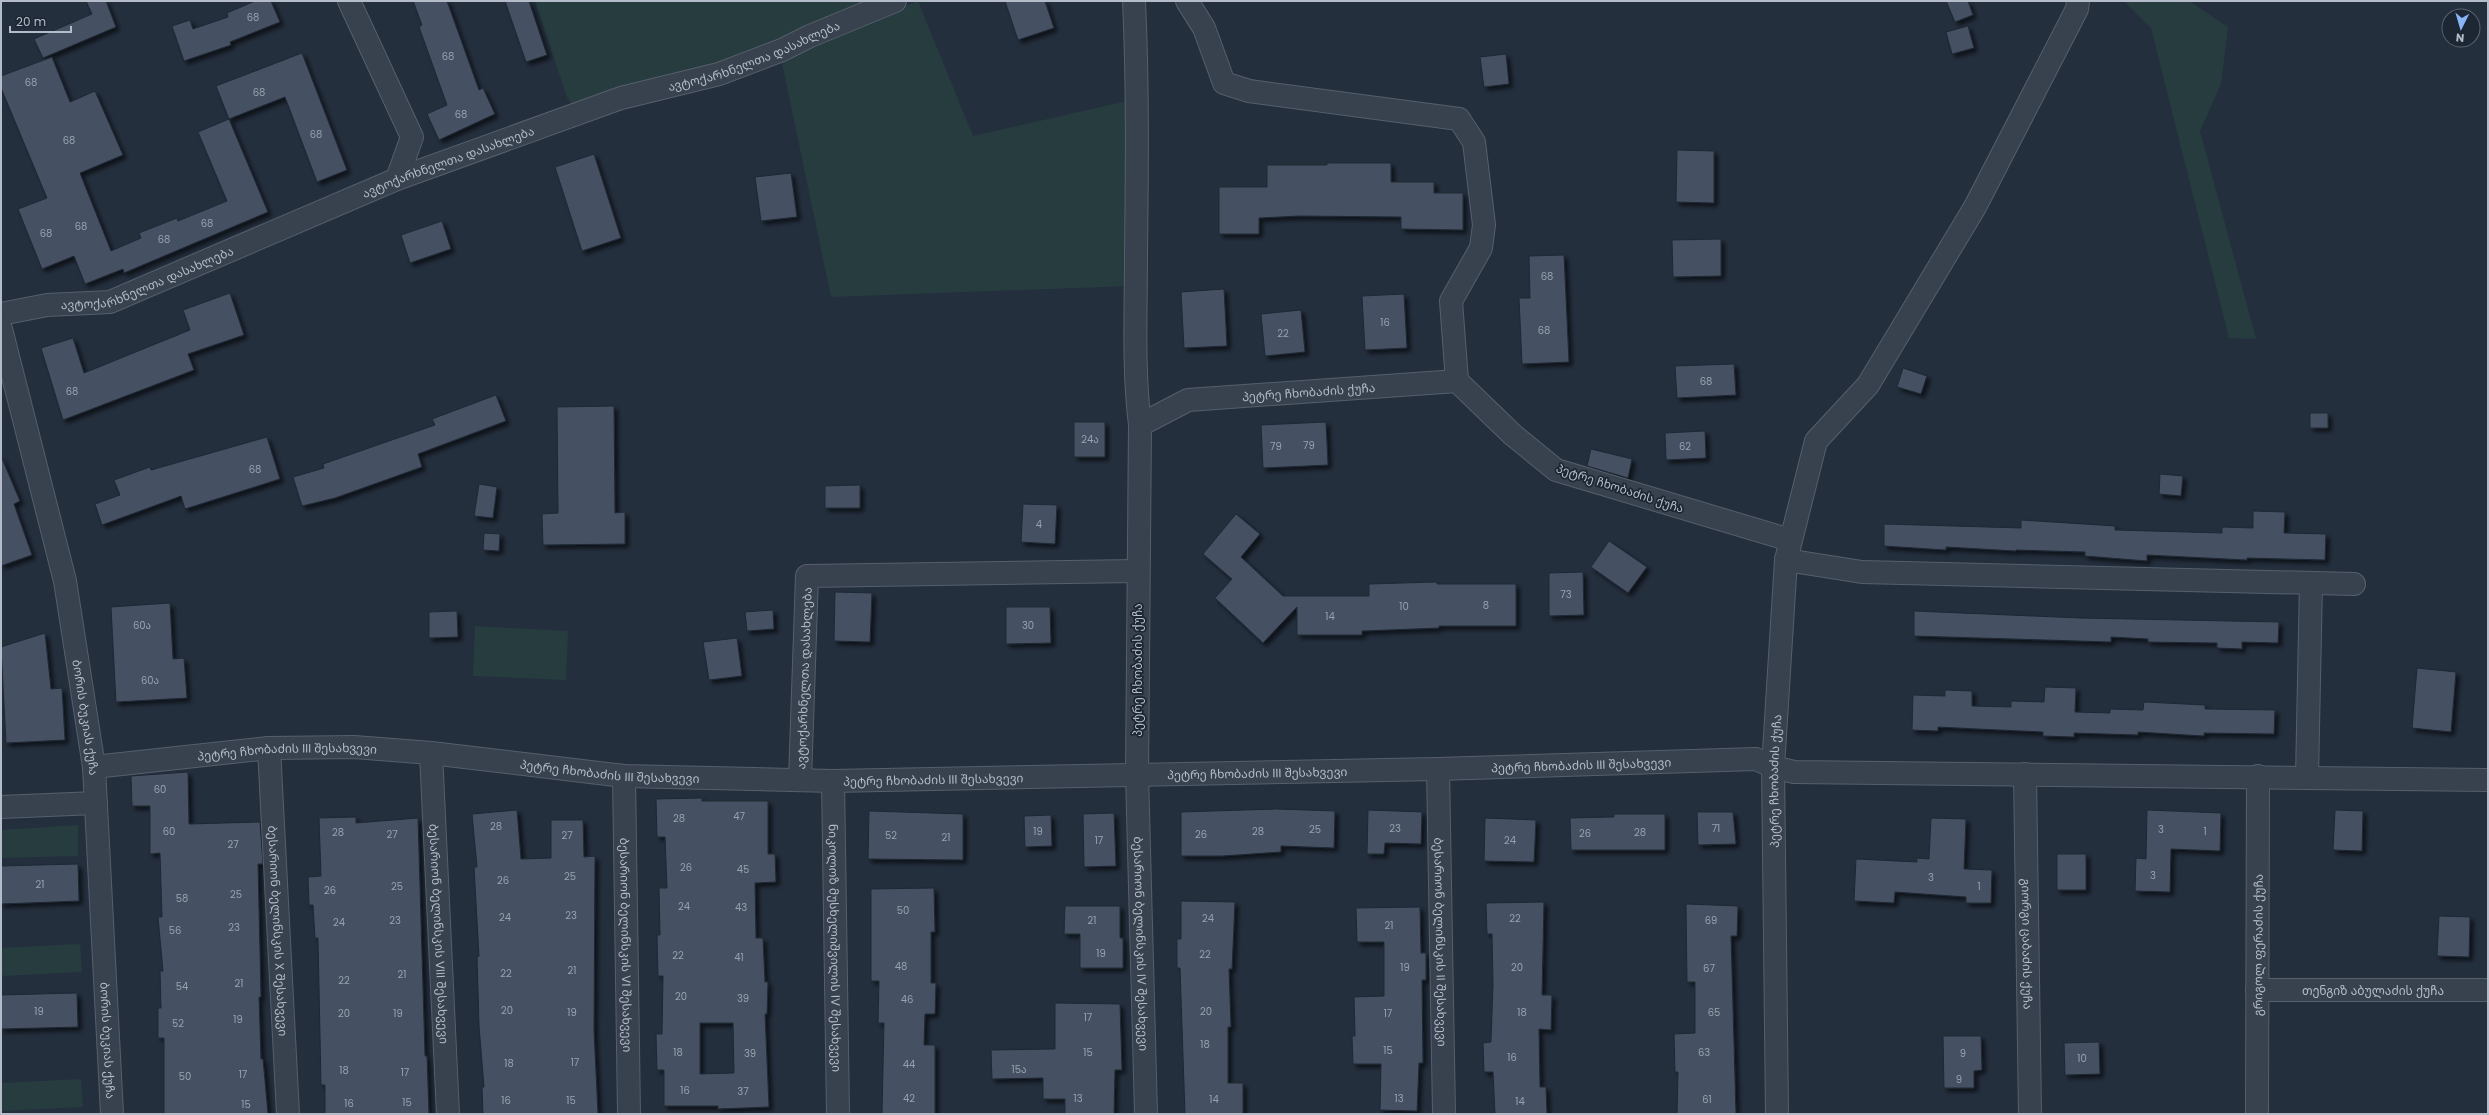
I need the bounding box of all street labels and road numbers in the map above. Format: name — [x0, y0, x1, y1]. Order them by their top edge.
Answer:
street label: ავტოქარხნელთა დასახლება — [666, 16, 842, 95]
street label: ავტოქარხნელთა დასახლება — [359, 122, 536, 202]
street label: ავტოქარხნელთა დასახლება — [60, 242, 236, 313]
street label: პეტრე ჩხობაძის ქუჩა — [1241, 378, 1376, 405]
street label: პეტრე ჩხობაძის ქუჩა — [1554, 459, 1686, 517]
street label: ავტოქარხნელთა დასახლება — [792, 587, 815, 770]
street label: პეტრე ჩხობაძის ქუჩა — [1129, 603, 1146, 737]
street label: ბორის ბუკიას ქუჩა — [69, 658, 103, 776]
street label: პეტრე ჩხობაძის ქუჩა — [1765, 714, 1785, 848]
street label: პეტრე ჩხობაძის III შესახვევი — [196, 738, 378, 764]
street label: პეტრე ჩხობაძის III შესახვევი — [1491, 753, 1672, 776]
street label: პეტრე ჩხობაძის III შესახვევი — [519, 755, 700, 786]
street label: პეტრე ჩხობაძის III შესახვევი — [1167, 762, 1348, 783]
street label: პეტრე ჩხობაძის III შესახვევი — [843, 769, 1024, 789]
street label: ბესარიონ ბელინსკის VIII შესახვევი — [426, 823, 453, 1044]
street label: ნიკოლოზ მუსხელიშვილის IV შესახვევი — [825, 824, 846, 1072]
street label: ბესარიონ ბელინსკის X შესახვევი — [265, 825, 292, 1037]
street label: ბესარიონ ბელინსკის IV შესახვევი — [1130, 836, 1153, 1051]
street label: ბესარიონ ბელინსკის II შესახვევი — [1431, 837, 1451, 1047]
street label: ბესარიონ ბელინსკის VI შესახვევი — [616, 838, 637, 1052]
street label: გრიგოლ ფერაძის ქუჩა — [2249, 874, 2266, 1016]
street label: გიორგი ცაბაძის ქუჩა — [2018, 878, 2037, 1010]
street label: ბორის ბუკიას ქუჩა — [97, 981, 120, 1099]
street label: თენგიზ აბულაძის ქუჩა — [2302, 982, 2444, 999]

